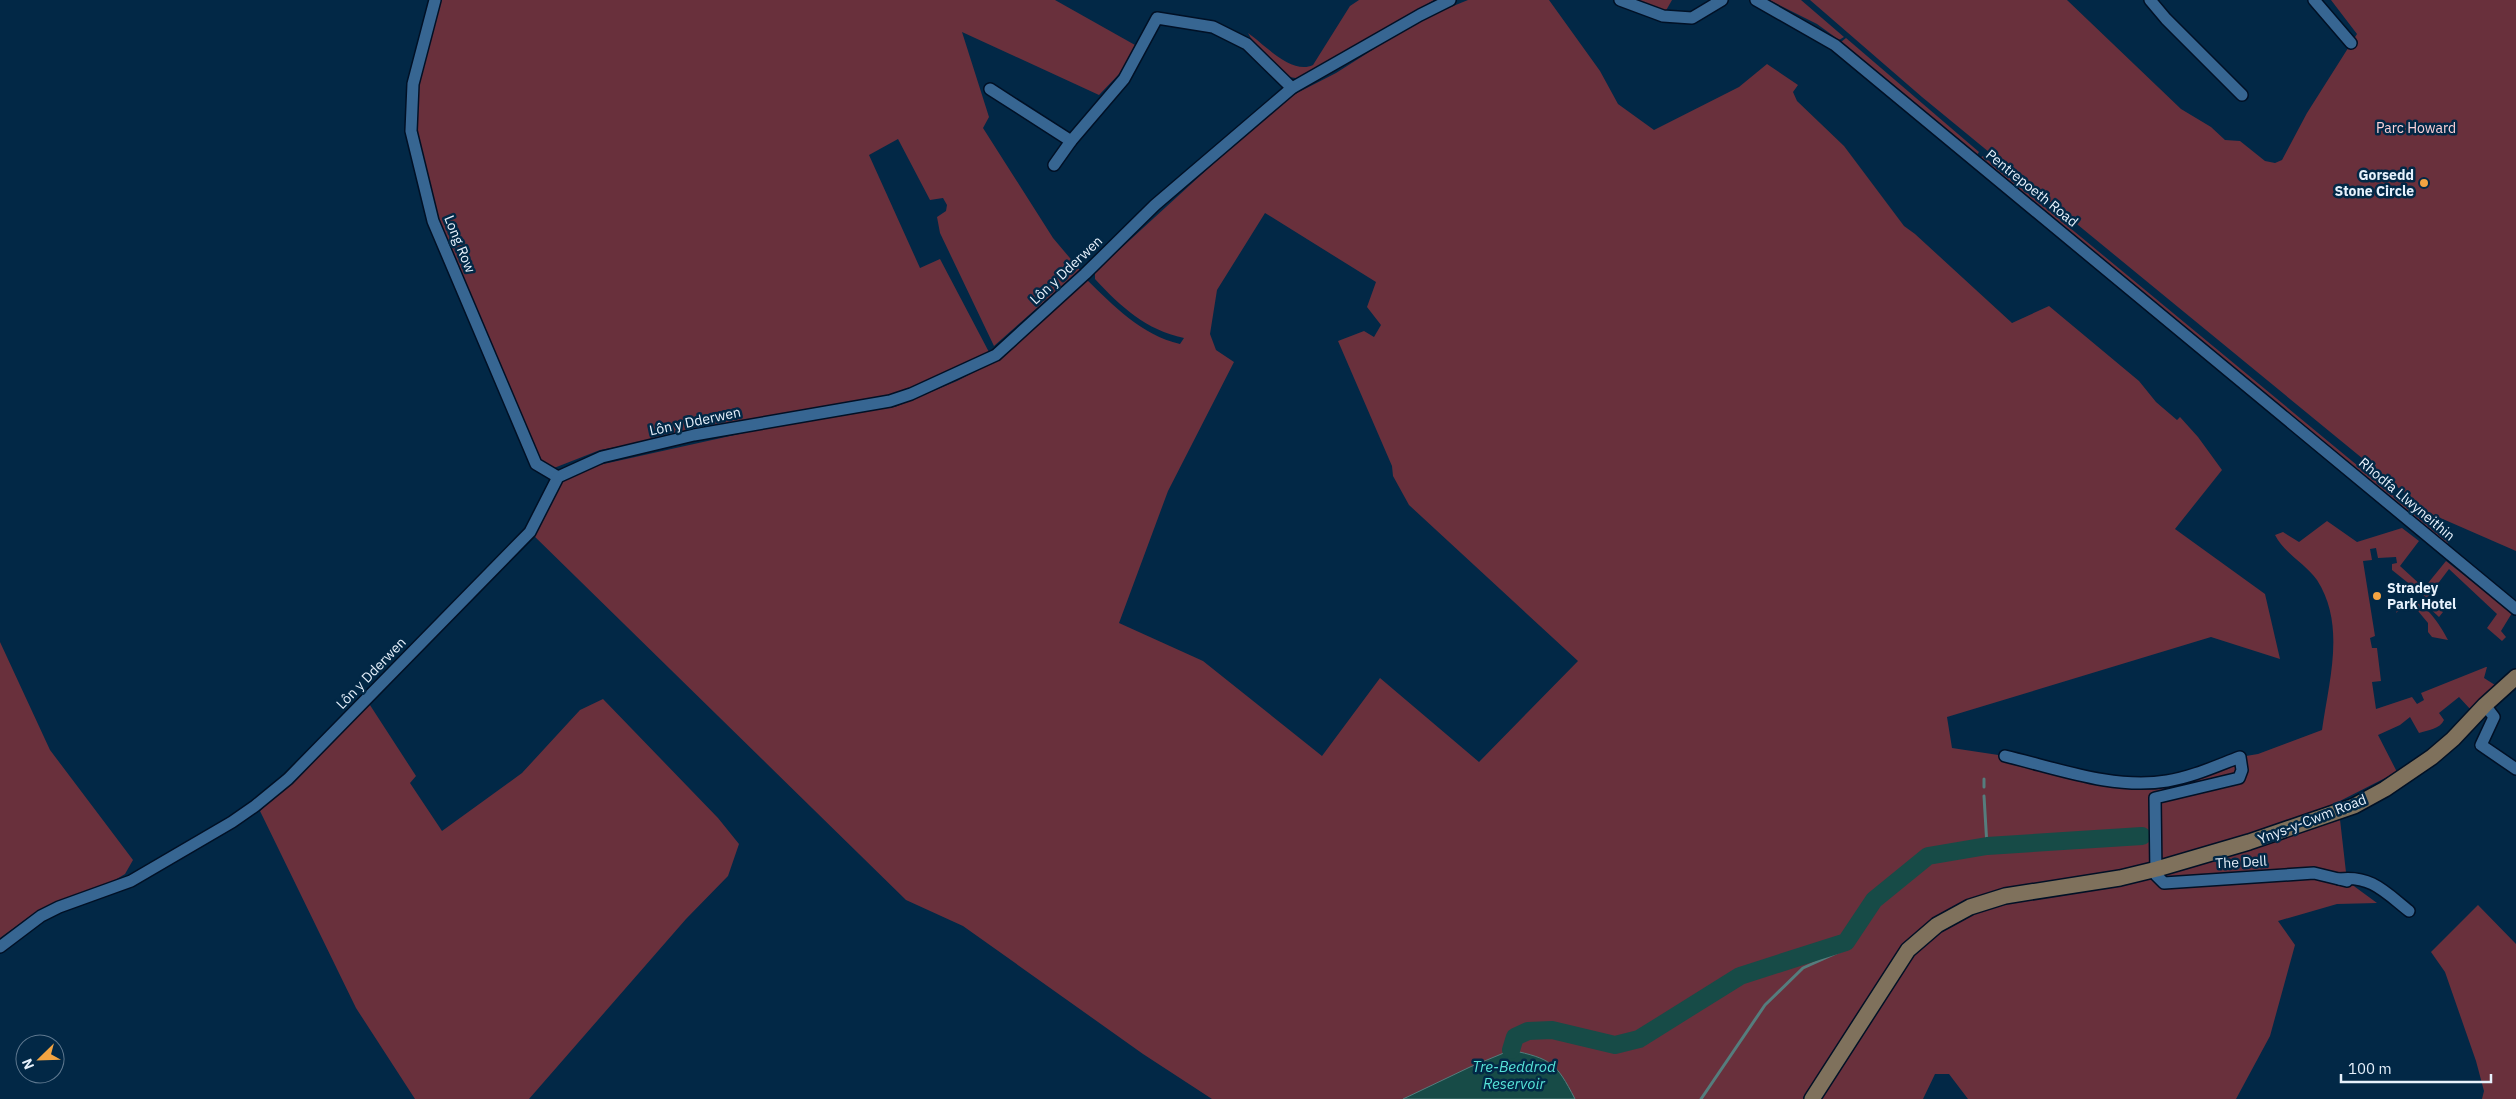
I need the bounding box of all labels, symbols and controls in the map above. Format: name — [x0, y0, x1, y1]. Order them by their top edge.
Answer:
park label: Parc Howard — [2376, 119, 2456, 137]
street label: Pentrepoeth Road — [1982, 145, 2082, 231]
place label: Gorsedd Stone Circle — [2335, 166, 2414, 200]
marker: Gorsedd Stone Circle — [2418, 177, 2430, 189]
street label: Long Row — [440, 213, 480, 276]
street label: Lôn y Dderwen — [1026, 232, 1106, 308]
street label: Lôn y Dderwen — [648, 403, 742, 439]
street label: Rhodfa Llwyneithin — [2355, 453, 2459, 545]
place label: Stradey Park Hotel — [2387, 579, 2456, 613]
marker: Stradey Park Hotel — [2371, 590, 2383, 602]
street label: Lôn y Dderwen — [332, 633, 410, 713]
street label: Ynys-y-Cwm Road — [2255, 790, 2369, 848]
street label: The Dell — [2215, 852, 2267, 872]
north arrow — [15, 1034, 65, 1084]
scale bar — [2341, 1052, 2491, 1084]
text: N — [18, 1056, 38, 1072]
water label: Tre-Beddrod Reservoir — [1472, 1057, 1556, 1093]
text: 100 m — [2348, 1059, 2392, 1078]

